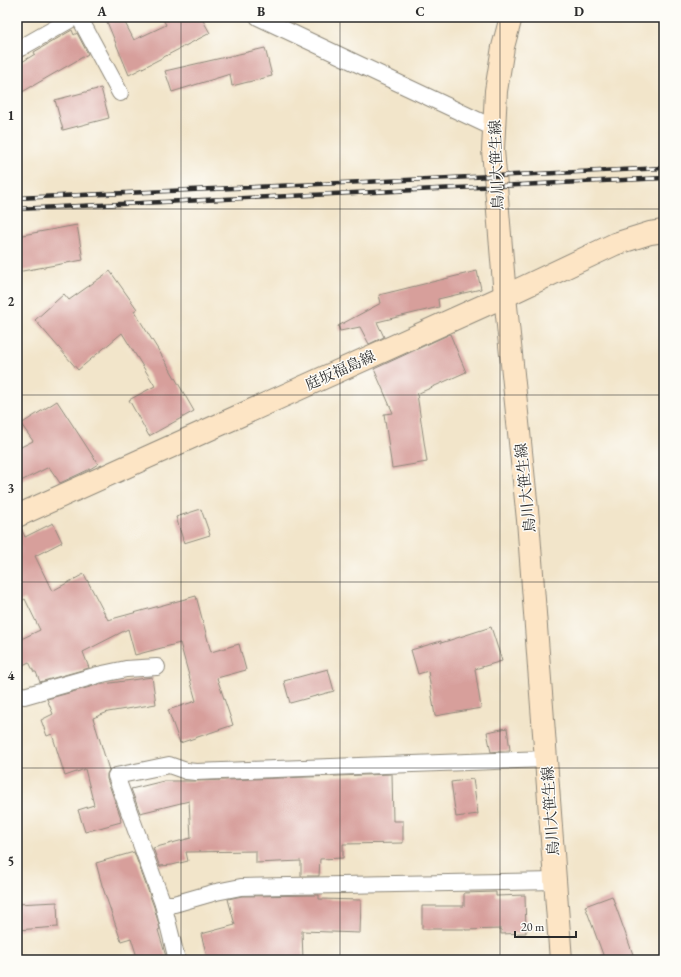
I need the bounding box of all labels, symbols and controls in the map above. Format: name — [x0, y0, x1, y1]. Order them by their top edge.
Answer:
text: A — [96, 3, 107, 20]
text: B — [257, 3, 265, 20]
text: C — [415, 3, 425, 20]
text: D — [574, 3, 584, 20]
text: 1 — [8, 107, 15, 124]
street label: 鳥川大笹生線 — [485, 120, 507, 210]
text: 2 — [8, 293, 15, 310]
street label: 庭坂福島線 — [302, 346, 378, 394]
street label: 鳥川大笹生線 — [511, 442, 539, 534]
text: 3 — [8, 480, 15, 497]
text: 4 — [8, 667, 15, 684]
street label: 鳥川大笹生線 — [537, 765, 563, 857]
text: 5 — [8, 853, 14, 870]
scale bar — [515, 913, 576, 939]
text: 20 m — [521, 919, 545, 935]

